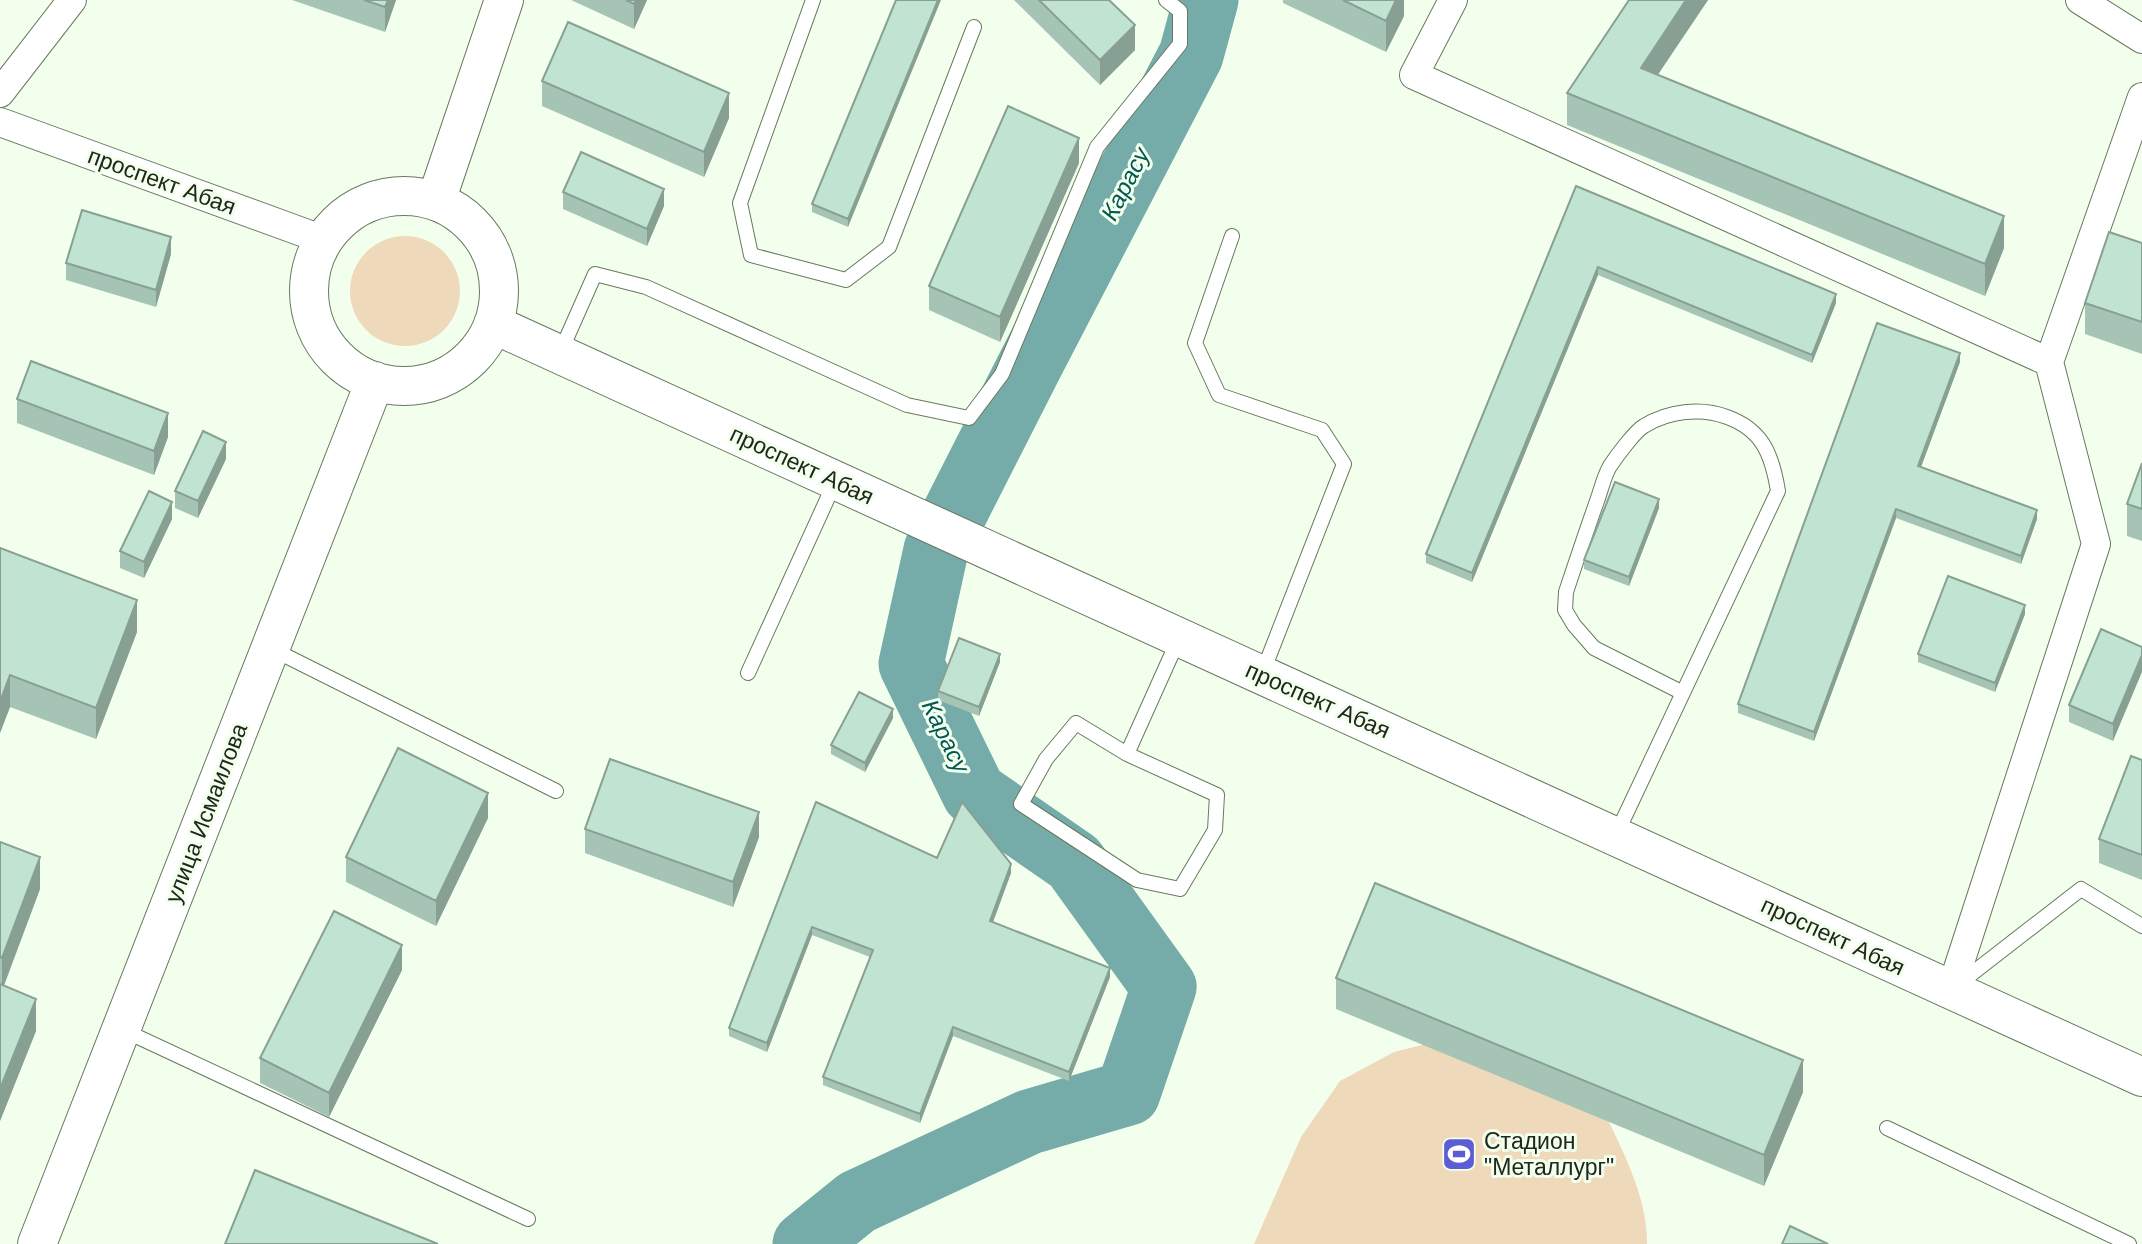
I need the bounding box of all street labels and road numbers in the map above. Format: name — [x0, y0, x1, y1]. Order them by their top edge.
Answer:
street label: проспект Абая — [85, 142, 239, 220]
street label: проспект Абая — [726, 420, 878, 510]
street label: проспект Абая — [1242, 657, 1394, 743]
street label: улица Исмаилова — [160, 719, 252, 907]
street label: проспект Абая — [1757, 891, 1909, 981]

